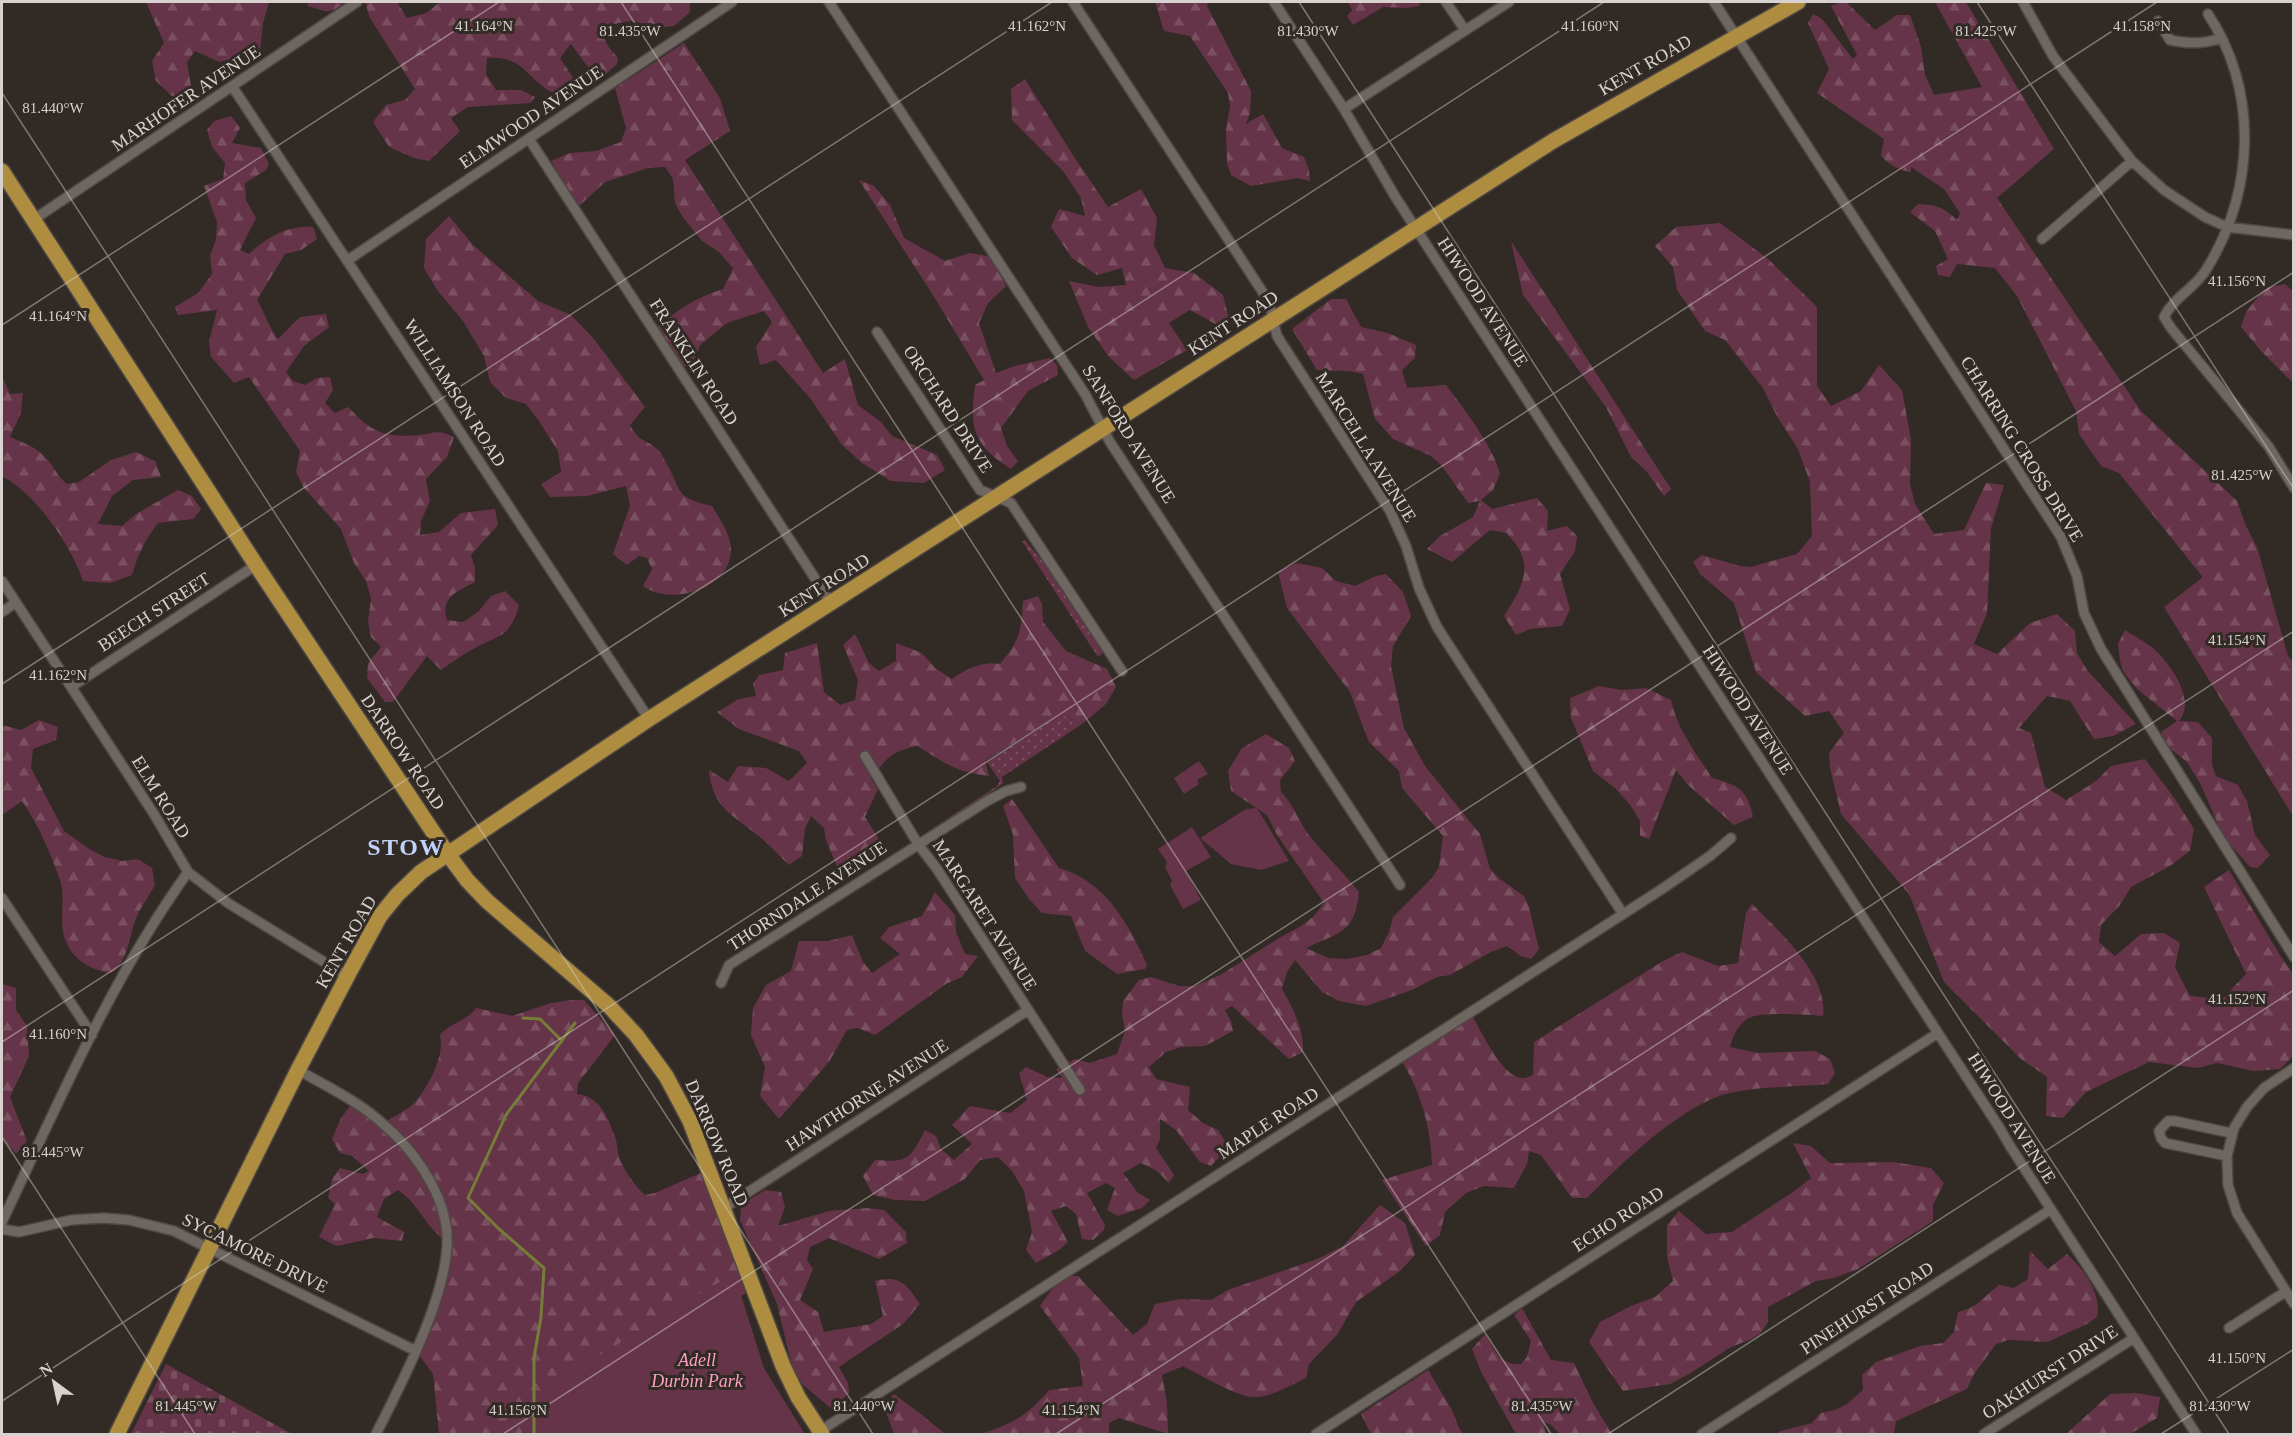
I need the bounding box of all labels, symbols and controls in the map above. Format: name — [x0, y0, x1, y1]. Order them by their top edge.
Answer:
text: 41.164°N — [455, 18, 513, 34]
text: 41.162°N — [1008, 18, 1066, 34]
text: 41.160°N — [1561, 18, 1619, 34]
text: 41.158°N — [2113, 18, 2171, 34]
text: 81.435°W — [599, 23, 662, 39]
text: 81.430°W — [1277, 23, 1340, 39]
text: 81.425°W — [1955, 23, 2018, 39]
street label: KENT ROAD — [1595, 31, 1695, 99]
street label: MARHOFER AVENUE — [108, 41, 264, 155]
street label: ELMWOOD AVENUE — [455, 61, 607, 173]
text: 81.440°W — [22, 100, 85, 116]
street label: HIWOOD AVENUE — [1434, 234, 1532, 370]
text: 41.156°N — [2208, 273, 2266, 289]
street label: KENT ROAD — [1184, 287, 1282, 359]
street label: FRANKLIN ROAD — [646, 295, 742, 429]
text: 41.164°N — [29, 308, 87, 324]
street label: WILLIAMSON ROAD — [400, 316, 510, 470]
street label: ORCHARD DRIVE — [899, 342, 997, 476]
street label: CHARRING CROSS DRIVE — [1957, 353, 2087, 545]
street label: SANFORD AVENUE — [1078, 361, 1180, 507]
street label: MARCELLA AVENUE — [1312, 368, 1420, 526]
text: 81.425°W — [2211, 467, 2274, 483]
street label: KENT ROAD — [775, 549, 873, 621]
street label: BEECH STREET — [94, 568, 214, 656]
text: 41.154°N — [2208, 632, 2266, 648]
street label: HIWOOD AVENUE — [1699, 642, 1797, 778]
text: 41.162°N — [29, 667, 87, 683]
street label: DARROW ROAD — [357, 690, 449, 814]
street label: ELM ROAD — [128, 752, 194, 842]
district label: STOW — [367, 834, 445, 860]
street label: MARGARET AVENUE — [929, 836, 1041, 994]
street label: THORNDALE AVENUE — [724, 837, 890, 955]
street label: KENT ROAD — [312, 892, 380, 992]
text: 41.152°N — [2208, 991, 2266, 1007]
text: 41.160°N — [29, 1026, 87, 1042]
street label: HAWTHORNE AVENUE — [782, 1035, 952, 1155]
street label: HIWOOD AVENUE — [1964, 1049, 2060, 1187]
street label: DARROW ROAD — [681, 1077, 753, 1209]
street label: MAPLE ROAD — [1214, 1083, 1322, 1163]
text: 81.445°W — [22, 1144, 85, 1160]
street label: ECHO ROAD — [1569, 1182, 1667, 1256]
street label: SYCAMORE DRIVE — [179, 1209, 331, 1297]
street label: PINEHURST ROAD — [1797, 1258, 1937, 1358]
street label: OAKHURST DRIVE — [1979, 1321, 2121, 1423]
park label: Adell Durbin Park — [650, 1350, 744, 1391]
text: 41.150°N — [2208, 1350, 2266, 1366]
north arrow — [24, 1352, 84, 1412]
text: N — [37, 1359, 56, 1380]
text: 81.445°W — [155, 1398, 218, 1414]
text: 81.440°W — [833, 1398, 896, 1414]
text: 81.435°W — [1511, 1398, 1574, 1414]
text: 81.430°W — [2189, 1398, 2252, 1414]
text: 41.156°N — [489, 1402, 547, 1418]
text: 41.154°N — [1042, 1402, 1100, 1418]

